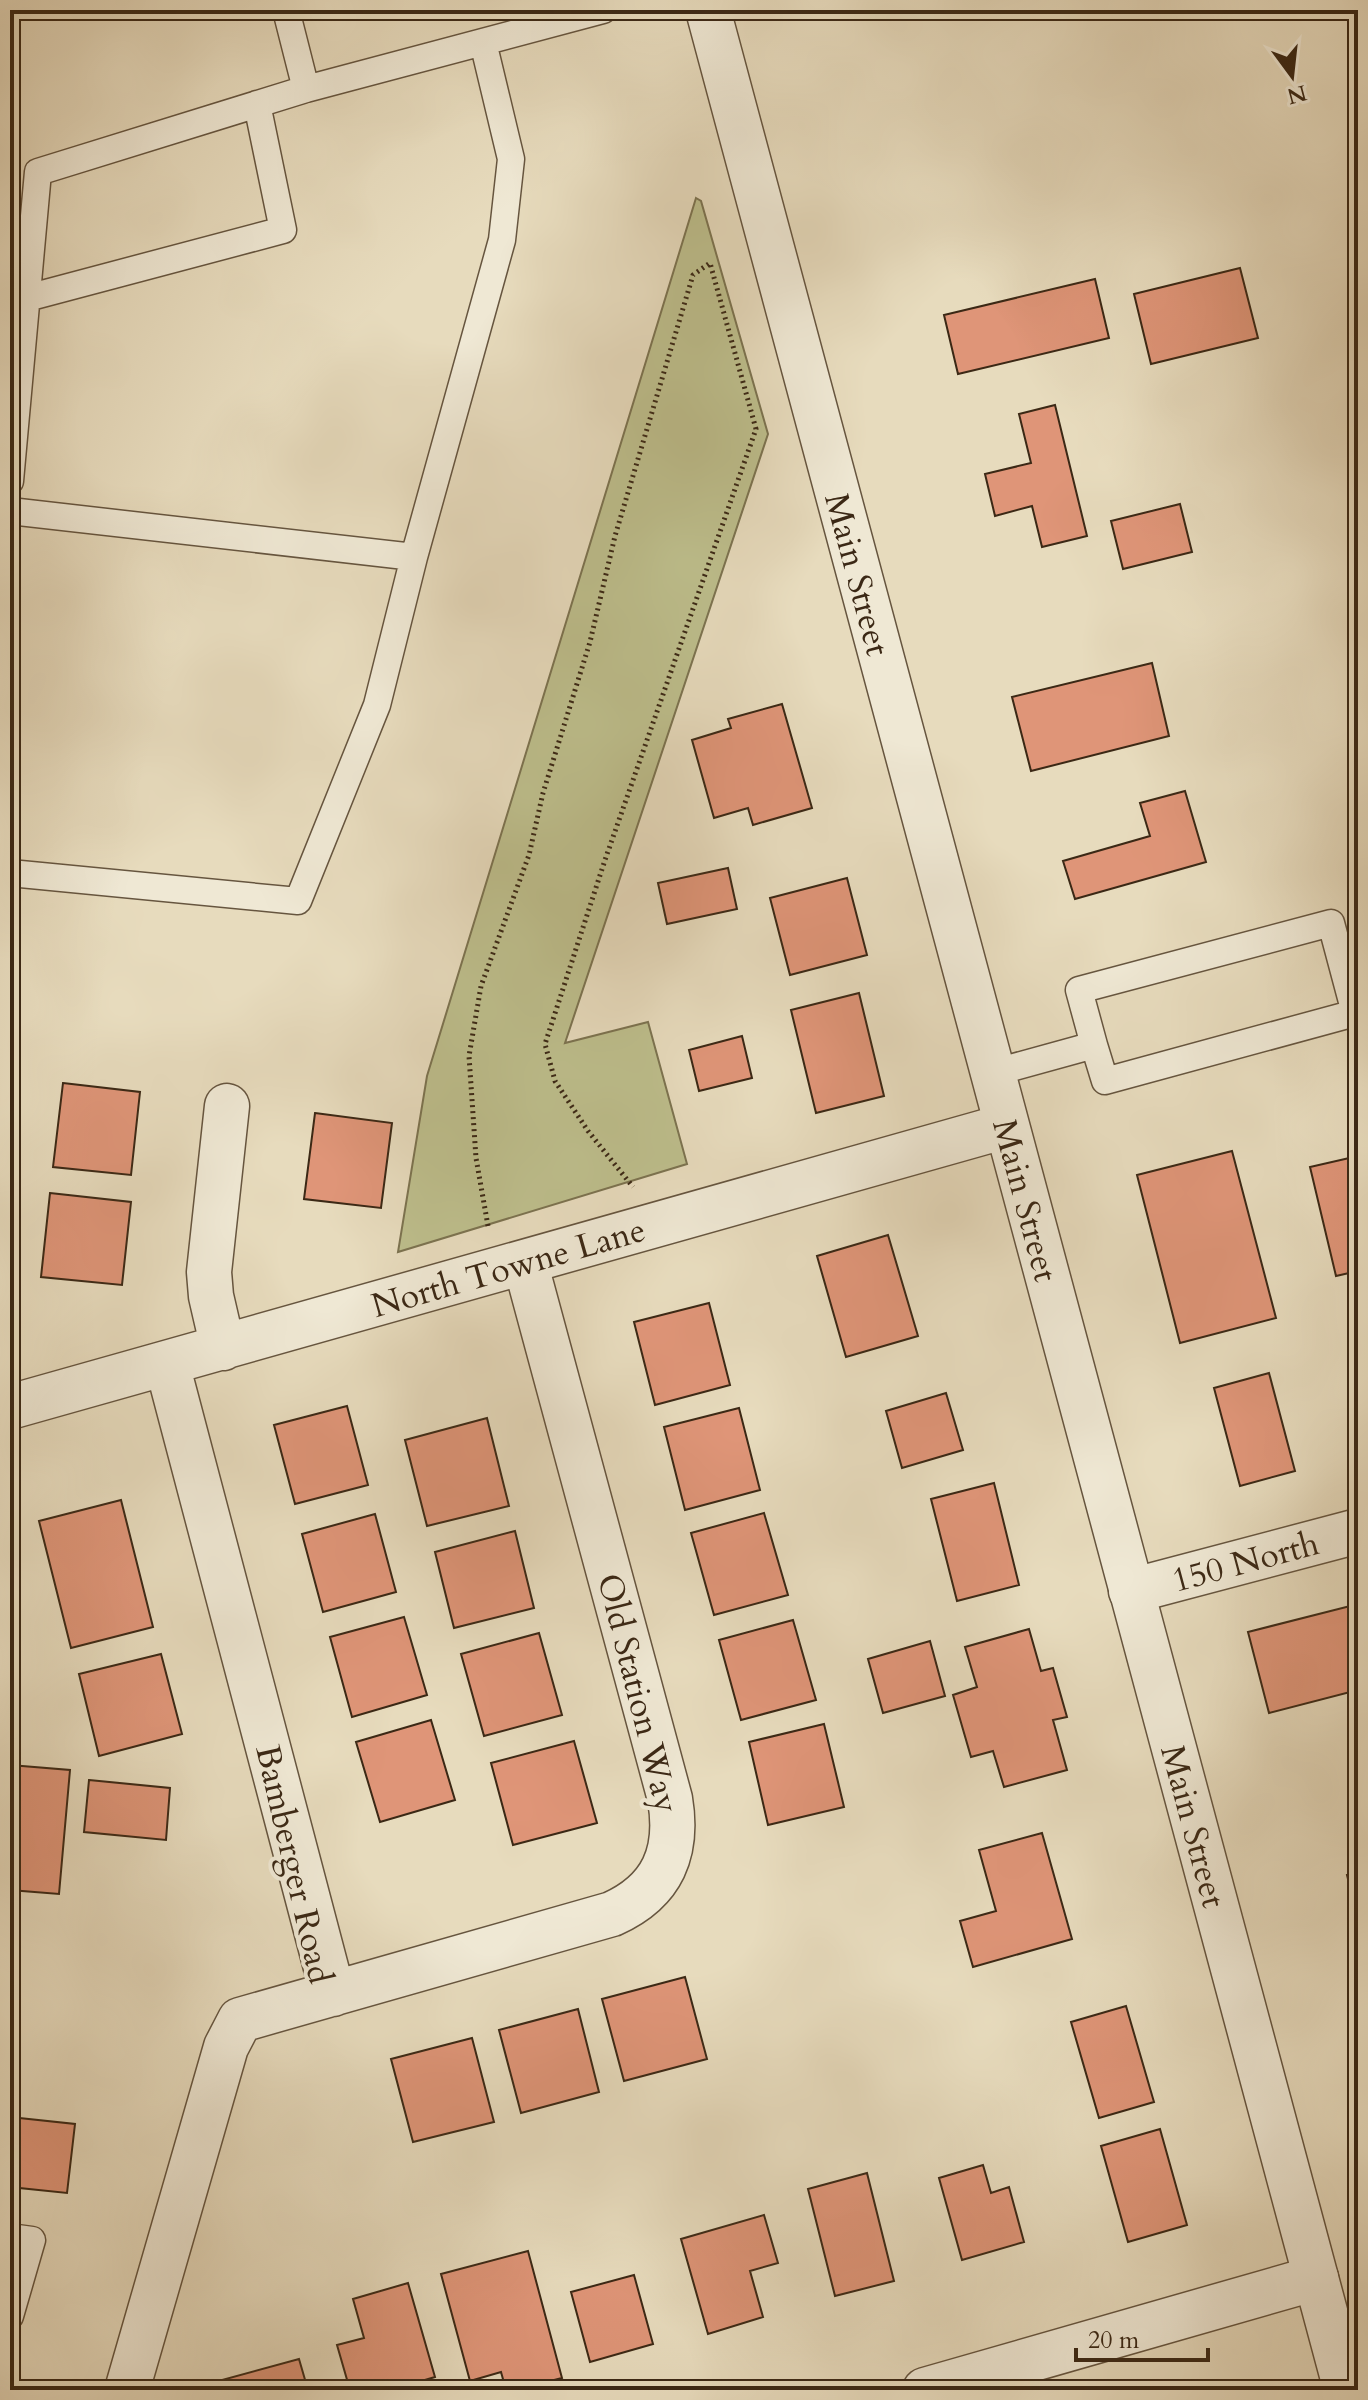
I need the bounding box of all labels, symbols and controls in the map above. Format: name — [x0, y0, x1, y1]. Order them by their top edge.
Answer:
north arrow — [1252, 36, 1332, 116]
text: N — [1284, 77, 1310, 111]
street label: Main Street — [813, 488, 901, 661]
street label: Main Street — [981, 1114, 1069, 1287]
street label: North Towne Lane — [366, 1207, 651, 1329]
street label: 150 North — [1167, 1520, 1324, 1604]
street label: Old Station Way — [586, 1569, 690, 1818]
street label: Bamberger Road — [244, 1740, 344, 1988]
street label: Main Street — [1149, 1740, 1237, 1913]
scale bar — [1076, 2312, 1208, 2362]
text: 20 m — [1088, 2324, 1140, 2357]

